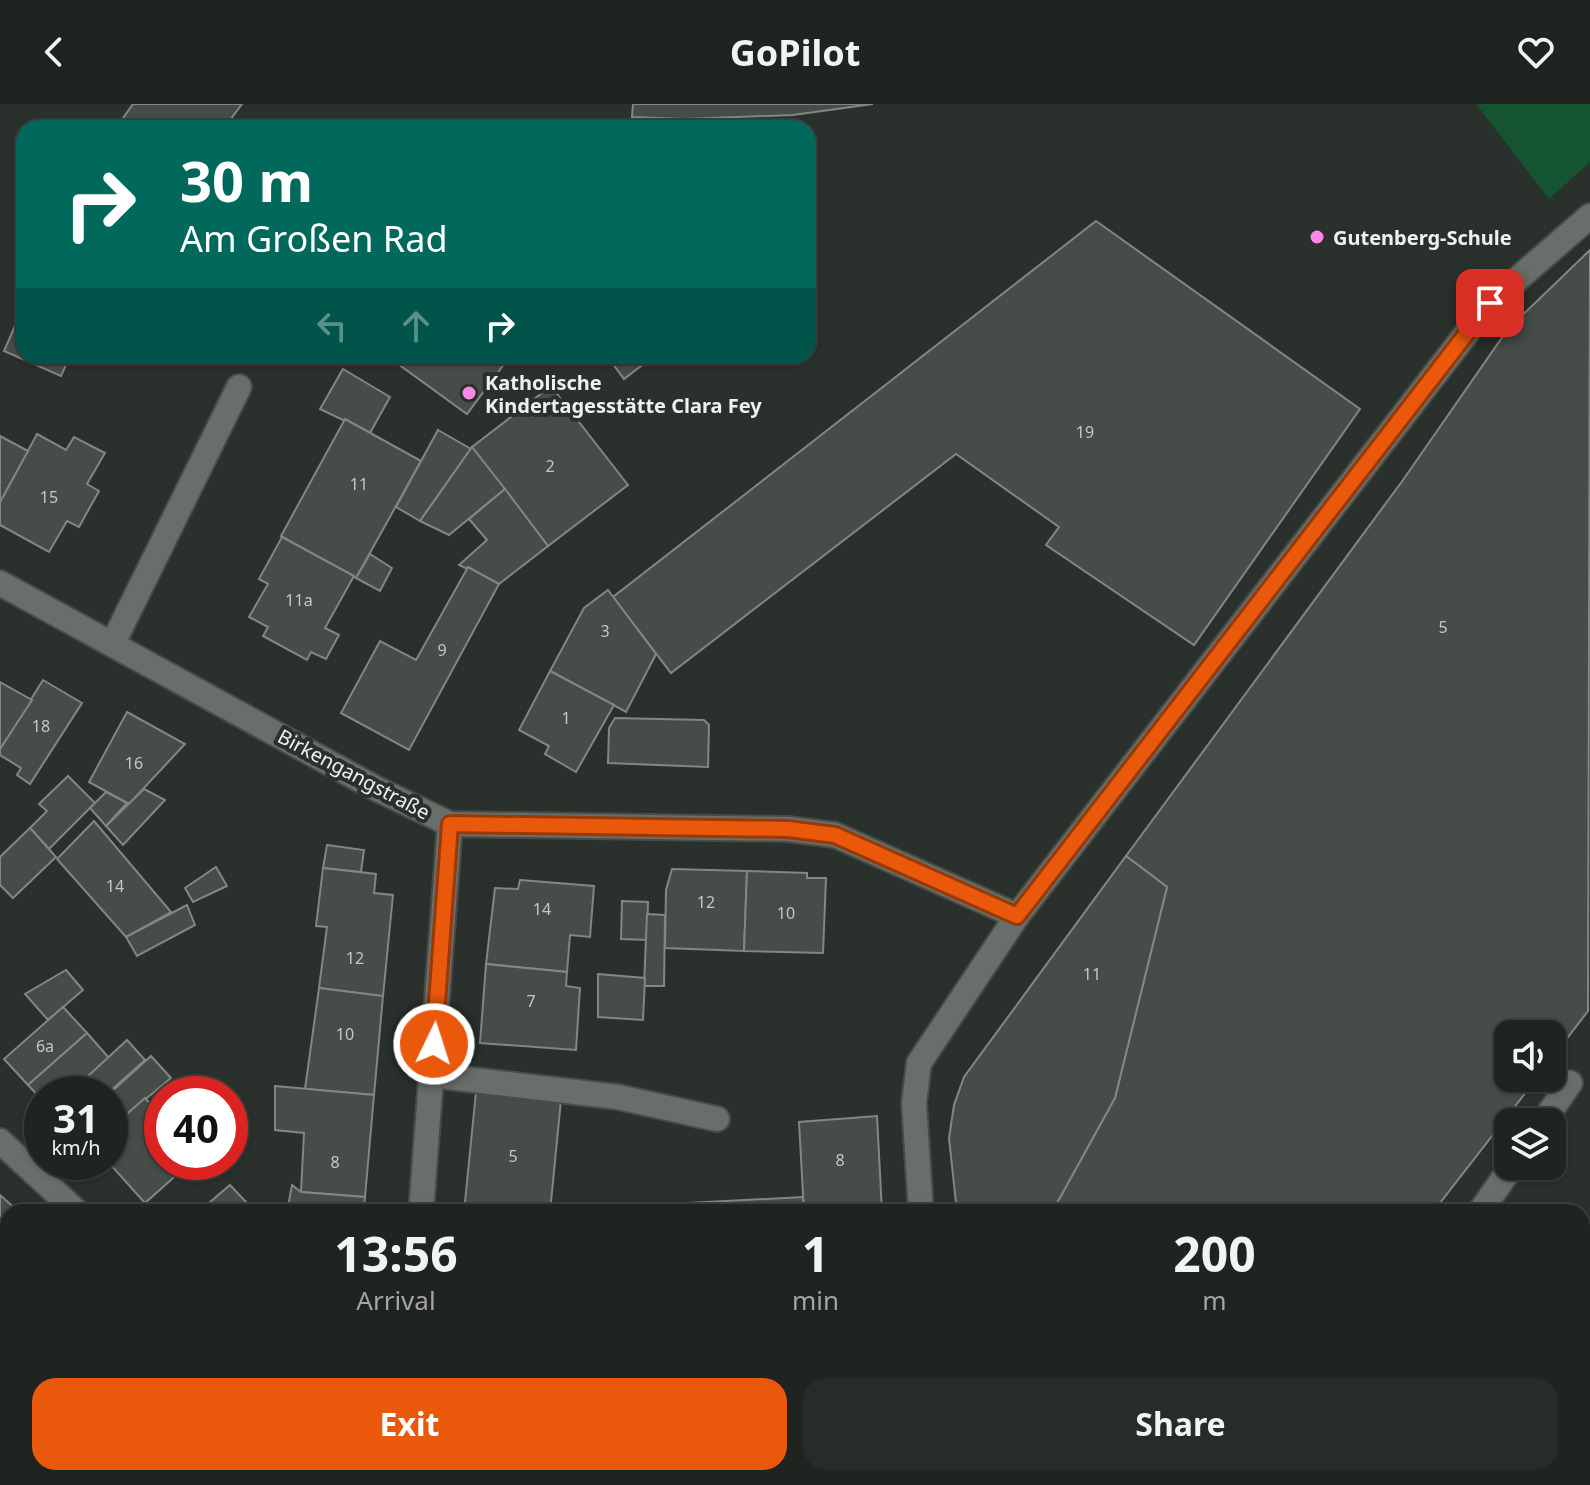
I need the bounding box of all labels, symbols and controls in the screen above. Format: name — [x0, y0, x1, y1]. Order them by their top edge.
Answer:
text: GoPilot — [730, 28, 860, 77]
icon: back — [32, 30, 76, 74]
icon: heart — [1514, 30, 1558, 74]
text: 30 m — [180, 142, 313, 218]
icon: right — [48, 152, 152, 256]
text: Am Großen Rad — [180, 214, 448, 263]
place label: Gutenberg-Schule — [1333, 224, 1512, 251]
marker: Gutenberg-Schule — [1308, 228, 1326, 246]
pin — [1456, 269, 1524, 337]
icon: arrive — [1468, 281, 1512, 325]
icon: left — [310, 304, 354, 348]
icon: ahead — [394, 304, 438, 348]
icon: right — [478, 304, 522, 348]
place label: Katholische Kindertagesstätte Clara Fey — [485, 369, 762, 419]
marker: Katholische Kindertagesstätte Clara Fey — [460, 384, 478, 402]
house number: 19 — [1076, 421, 1094, 443]
house number: 2 — [545, 455, 555, 477]
house number: 11 — [350, 473, 368, 495]
house number: 15 — [40, 486, 58, 508]
house number: 11a — [285, 589, 313, 611]
house number: 5 — [1438, 616, 1448, 638]
house number: 3 — [600, 620, 610, 642]
house number: 9 — [437, 639, 447, 661]
house number: 1 — [561, 707, 571, 729]
house number: 18 — [32, 715, 50, 737]
street label: Birkengangstraße — [273, 722, 435, 826]
house number: 16 — [125, 752, 143, 774]
house number: 14 — [106, 875, 124, 897]
house number: 12 — [697, 891, 715, 913]
house number: 14 — [533, 898, 551, 920]
house number: 10 — [777, 902, 795, 924]
house number: 12 — [346, 947, 364, 969]
house number: 11 — [1083, 963, 1101, 985]
house number: 7 — [526, 990, 536, 1012]
position arrow — [392, 1002, 476, 1086]
map controls — [1494, 1020, 1566, 1180]
button: sound — [1494, 1020, 1566, 1092]
house number: 10 — [336, 1023, 354, 1045]
house number: 6a — [36, 1035, 54, 1057]
speed limit sign: 40 — [144, 1076, 248, 1180]
text: 31 — [53, 1090, 99, 1145]
button: layers — [1494, 1108, 1566, 1180]
text: km/h — [51, 1134, 101, 1161]
house number: 5 — [508, 1145, 518, 1167]
house number: 8 — [835, 1149, 845, 1171]
house number: 8 — [330, 1151, 340, 1173]
text: 13:56 — [334, 1221, 458, 1286]
text: 1 — [802, 1221, 829, 1286]
text: 200 — [1173, 1221, 1256, 1286]
text: Arrival — [356, 1282, 436, 1318]
text: min — [792, 1282, 839, 1318]
text: m — [1202, 1282, 1227, 1318]
button: Exit — [32, 1378, 787, 1470]
button: Share — [803, 1378, 1558, 1470]

